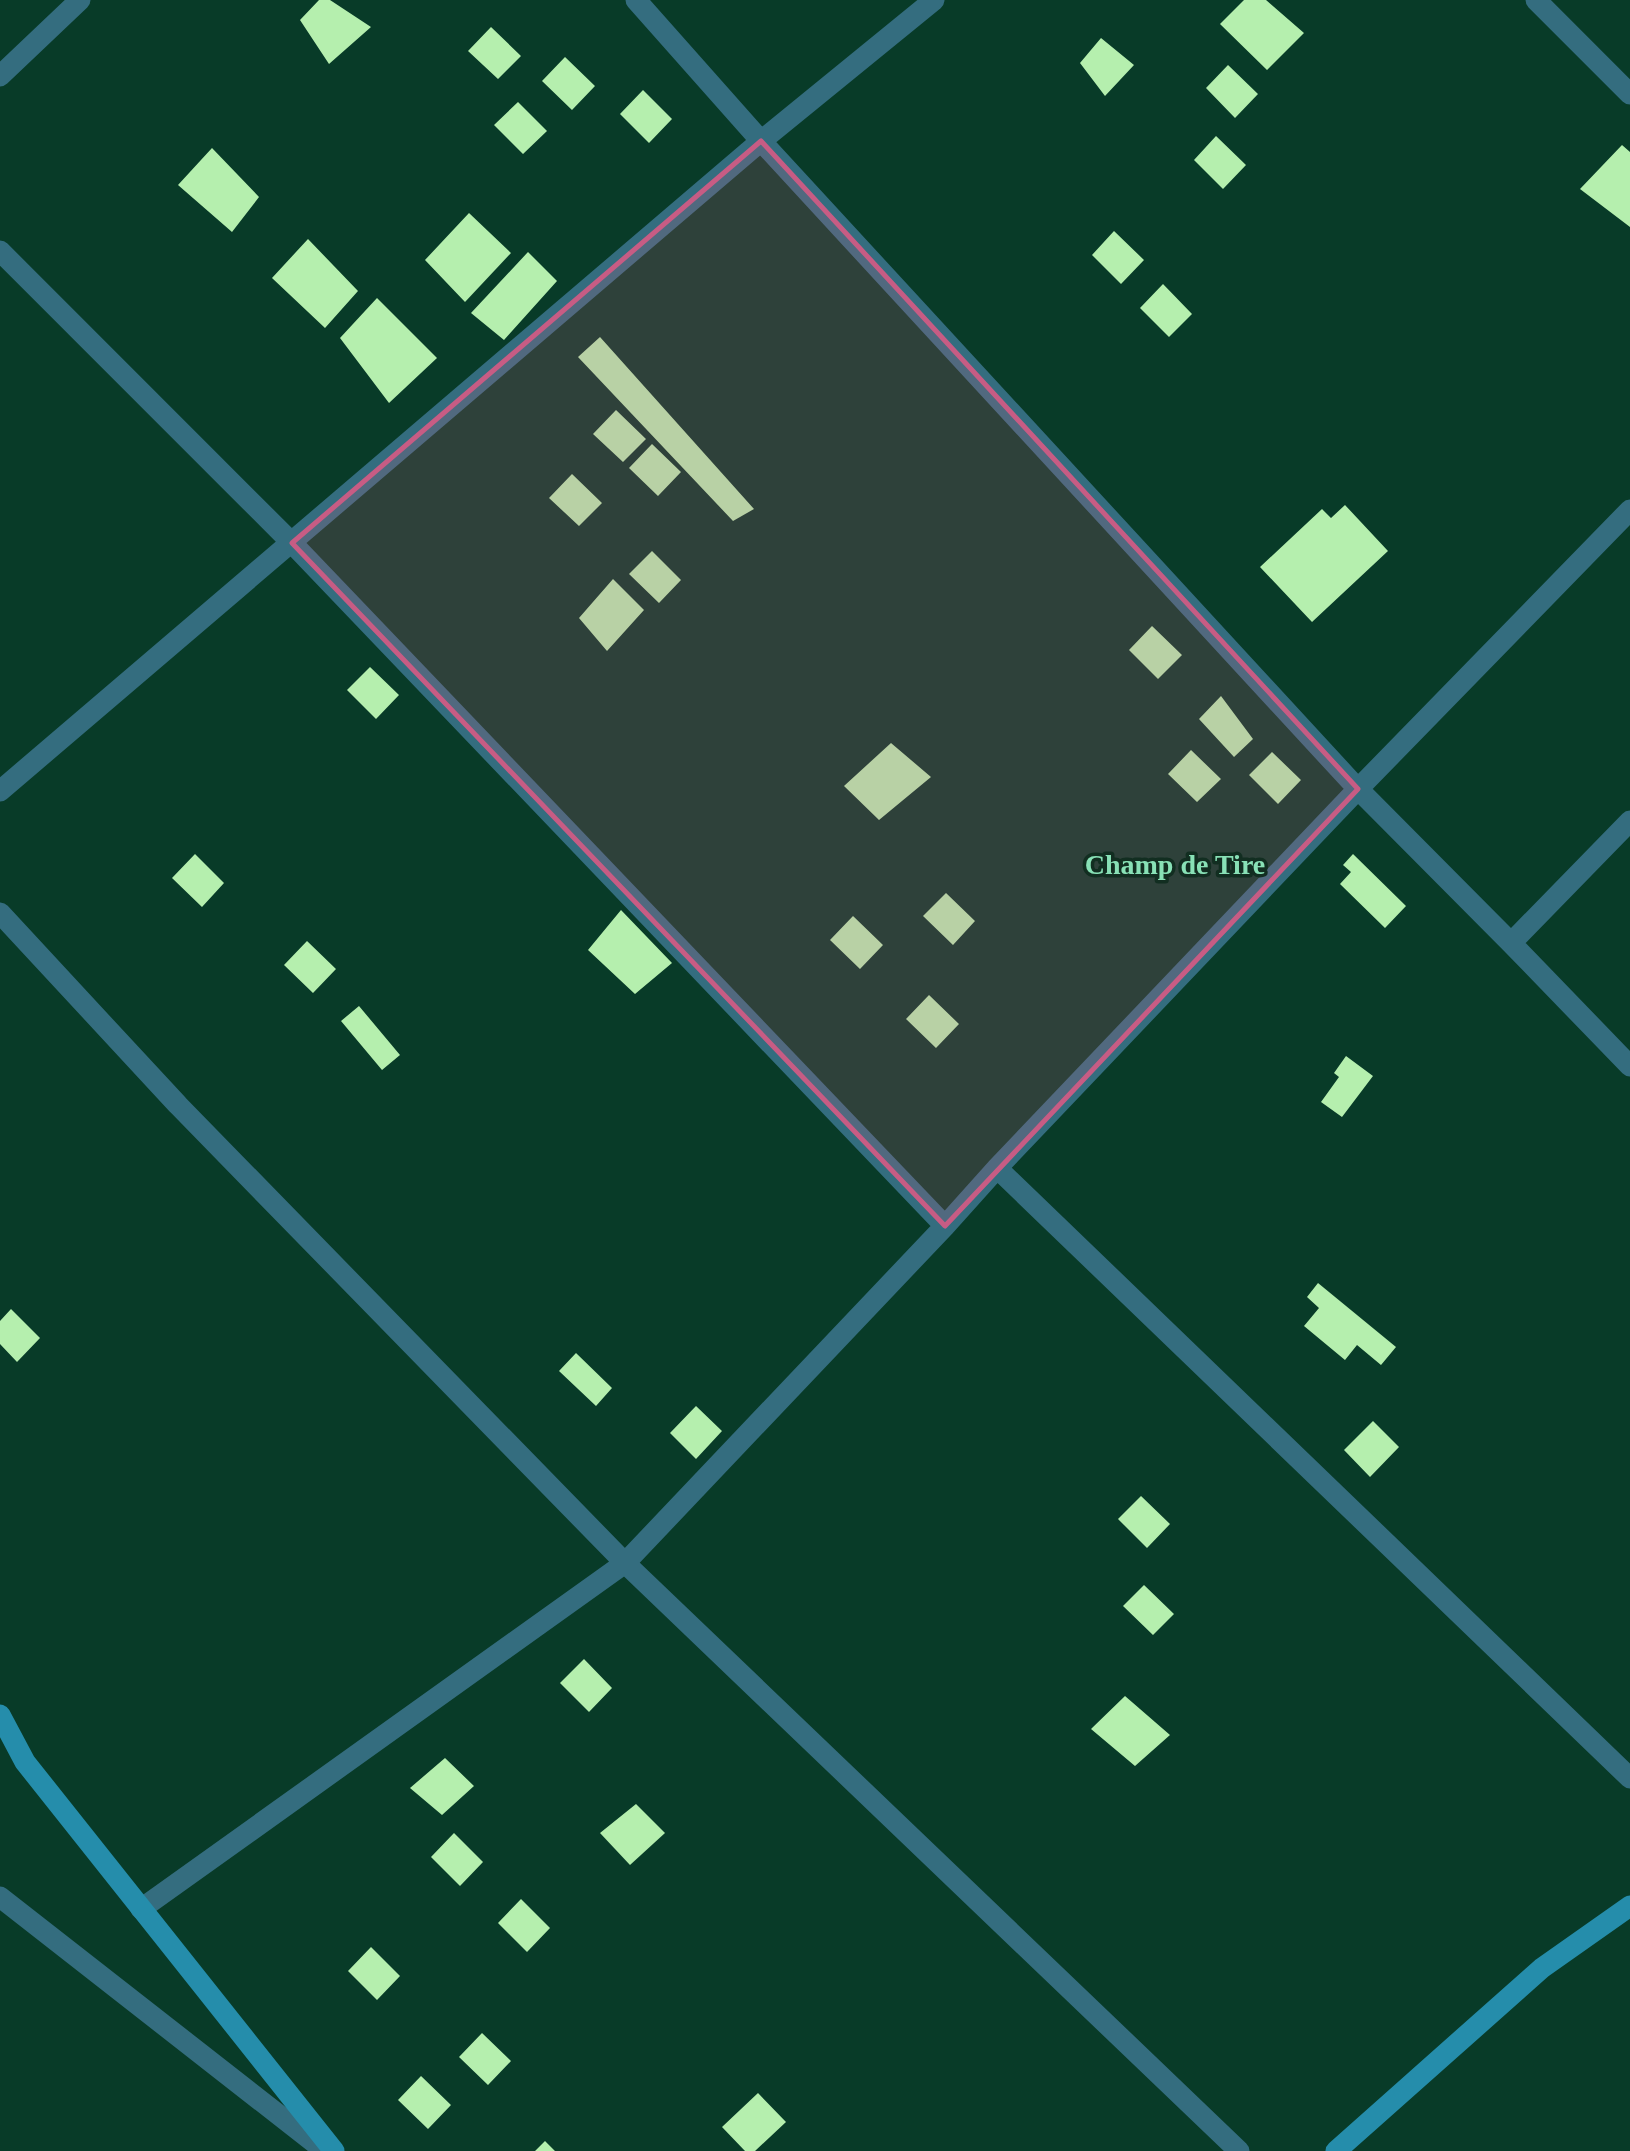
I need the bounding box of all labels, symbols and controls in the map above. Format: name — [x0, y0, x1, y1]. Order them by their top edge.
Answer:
district label: Champ de Tire — [1085, 849, 1265, 880]

